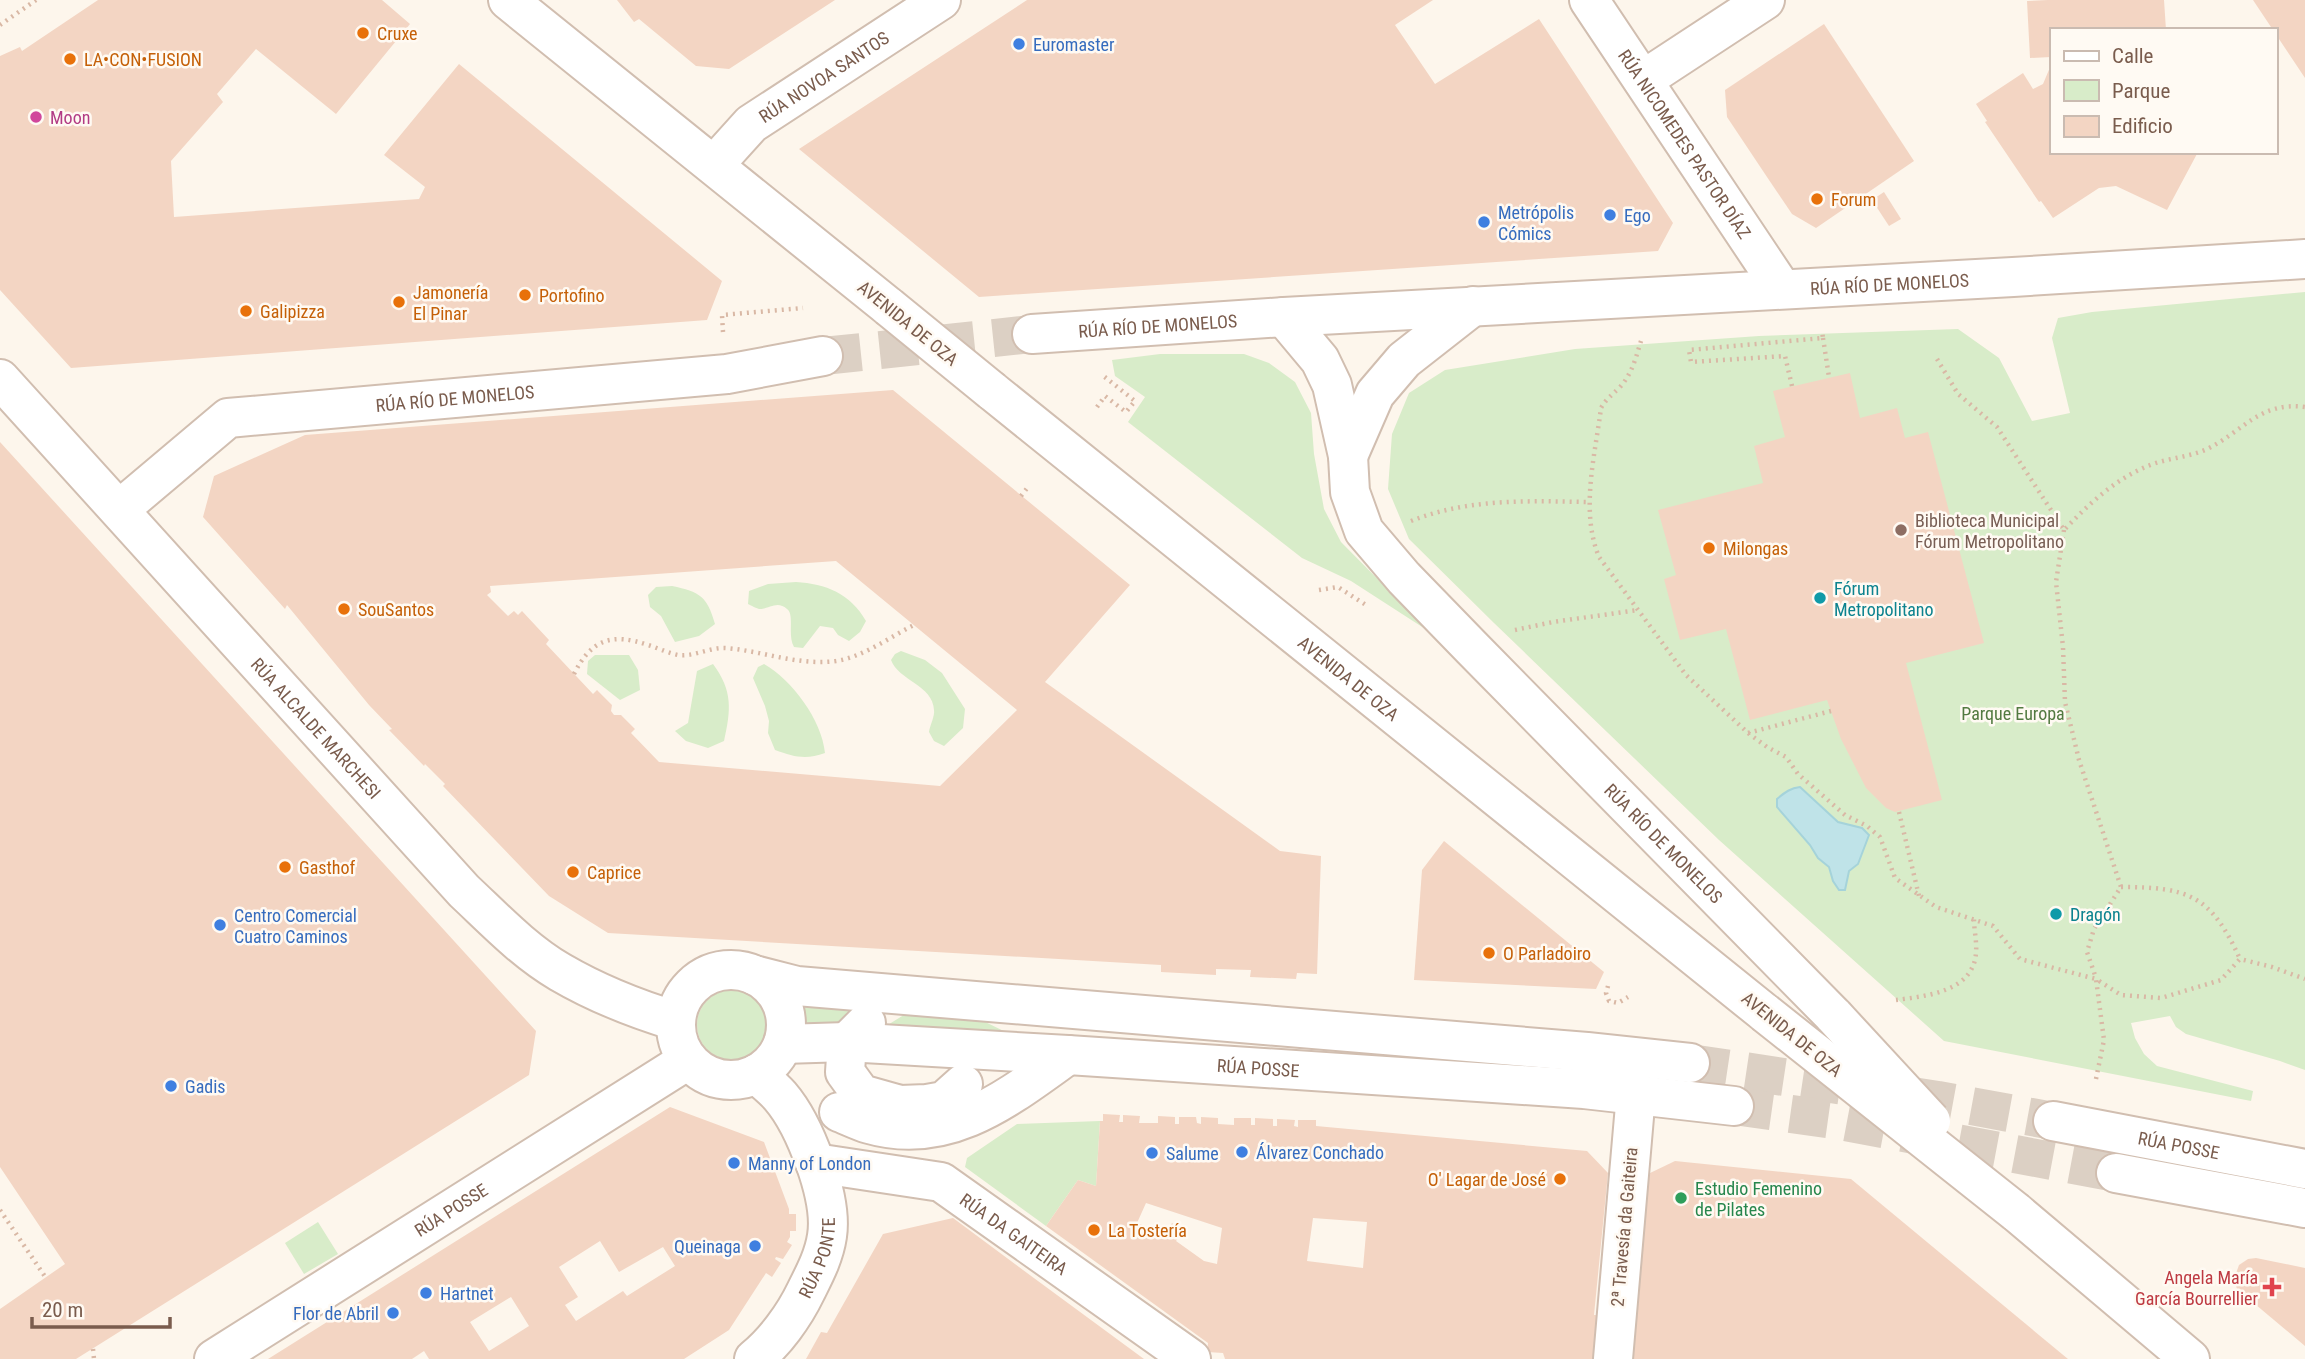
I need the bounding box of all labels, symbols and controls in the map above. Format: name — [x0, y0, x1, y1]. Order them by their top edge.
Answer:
place label: Cruxe — [377, 23, 418, 44]
marker: Cruxe — [355, 25, 371, 41]
street label: RÚA NOVOA SANTOS — [755, 27, 893, 127]
legend — [2050, 28, 2277, 154]
place label: Euromaster — [1033, 34, 1115, 55]
marker: Euromaster — [1011, 36, 1027, 52]
text: Calle — [2112, 44, 2154, 68]
street label: RÚA NICOMEDES PASTOR DÍAZ — [1614, 45, 1756, 242]
place label: LA•CON•FUSION — [84, 49, 202, 70]
marker: LA•CON•FUSION — [62, 51, 78, 67]
text: Parque — [2112, 79, 2170, 103]
place label: Moon — [50, 107, 90, 128]
marker: Moon — [28, 109, 44, 125]
text: Edificio — [2112, 114, 2173, 138]
place label: Forum — [1831, 189, 1876, 210]
marker: Forum — [1809, 191, 1825, 207]
place label: Metrópolis Cómics — [1498, 202, 1574, 244]
place label: Ego — [1624, 205, 1651, 226]
marker: Ego — [1602, 207, 1618, 223]
marker: Metrópolis Cómics — [1476, 214, 1492, 230]
street label: RÚA RÍO DE MONELOS — [1809, 269, 1970, 299]
street label: AVENIDA DE OZA — [854, 276, 963, 370]
place label: Jamonería El Pinar — [413, 282, 488, 324]
place label: Portofino — [539, 285, 605, 306]
marker: Portofino — [517, 287, 533, 303]
marker: Jamonería El Pinar — [391, 294, 407, 310]
place label: Galipizza — [260, 301, 325, 322]
marker: Galipizza — [238, 303, 254, 319]
street label: RÚA RÍO DE MONELOS — [1078, 310, 1238, 341]
street label: RÚA RÍO DE MONELOS — [375, 381, 535, 415]
place label: Biblioteca Municipal Fórum Metropolitano — [1915, 510, 2064, 552]
marker: Biblioteca Municipal Fórum Metropolitano — [1893, 522, 1909, 538]
place label: Milongas — [1723, 538, 1788, 559]
marker: Milongas — [1701, 540, 1717, 556]
place label: Fórum Metropolitano — [1834, 578, 1934, 620]
marker: Fórum Metropolitano — [1812, 590, 1828, 606]
place label: SouSantos — [358, 599, 434, 620]
marker: SouSantos — [336, 601, 352, 617]
street label: AVENIDA DE OZA — [1294, 631, 1404, 725]
street label: RÚA ALCALDE MARCHESI — [247, 653, 385, 803]
park label: Parque Europa — [1961, 703, 2065, 724]
street label: RÚA RÍO DE MONELOS — [1601, 779, 1727, 907]
place label: Gasthof — [299, 857, 356, 878]
marker: Gasthof — [277, 859, 293, 875]
place label: Caprice — [587, 862, 641, 883]
marker: Caprice — [565, 864, 581, 880]
place label: Dragón — [2070, 904, 2121, 925]
place label: Centro Comercial Cuatro Caminos — [234, 905, 357, 947]
marker: Dragón — [2048, 906, 2064, 922]
marker: Centro Comercial Cuatro Caminos — [212, 917, 228, 933]
place label: O Parladoiro — [1503, 943, 1591, 964]
marker: O Parladoiro — [1481, 945, 1497, 961]
street label: AVENIDA DE OZA — [1738, 987, 1847, 1081]
street label: RÚA POSSE — [1216, 1054, 1300, 1081]
place label: Gadis — [185, 1076, 226, 1097]
marker: Gadis — [163, 1078, 179, 1094]
street label: RÚA POSSE — [2136, 1127, 2221, 1163]
place label: Álvarez Conchado — [1256, 1142, 1384, 1163]
place label: Salume — [1166, 1143, 1219, 1164]
marker: Álvarez Conchado — [1234, 1144, 1250, 1160]
marker: Salume — [1144, 1145, 1160, 1161]
street label: 2ª Travesía da Gaiteira — [1607, 1146, 1641, 1308]
place label: Manny of London — [748, 1153, 871, 1174]
marker: Manny of London — [726, 1155, 742, 1171]
place label: O' Lagar de José — [1428, 1169, 1546, 1190]
marker: O' Lagar de José — [1552, 1171, 1568, 1187]
place label: Estudio Femenino de Pilates — [1695, 1178, 1822, 1220]
street label: RÚA POSSE — [410, 1179, 491, 1240]
street label: RÚA DA GAITEIRA — [956, 1189, 1072, 1279]
marker: Estudio Femenino de Pilates — [1673, 1190, 1689, 1206]
street label: RÚA PONTE — [794, 1217, 838, 1301]
place label: La Tostería — [1108, 1220, 1187, 1241]
marker: La Tostería — [1086, 1222, 1102, 1238]
place label: Queinaga — [674, 1236, 741, 1257]
marker: Queinaga — [747, 1238, 763, 1254]
place label: Angela María García Bourrellier — [2135, 1267, 2259, 1309]
marker: Angela María García Bourrellier — [2264, 1279, 2280, 1295]
place label: Hartnet — [440, 1283, 494, 1304]
marker: Hartnet — [418, 1285, 434, 1301]
scale bar — [32, 1286, 170, 1330]
text: 20 m — [42, 1298, 83, 1322]
place label: Flor de Abril — [293, 1303, 379, 1324]
marker: Flor de Abril — [385, 1305, 401, 1321]

